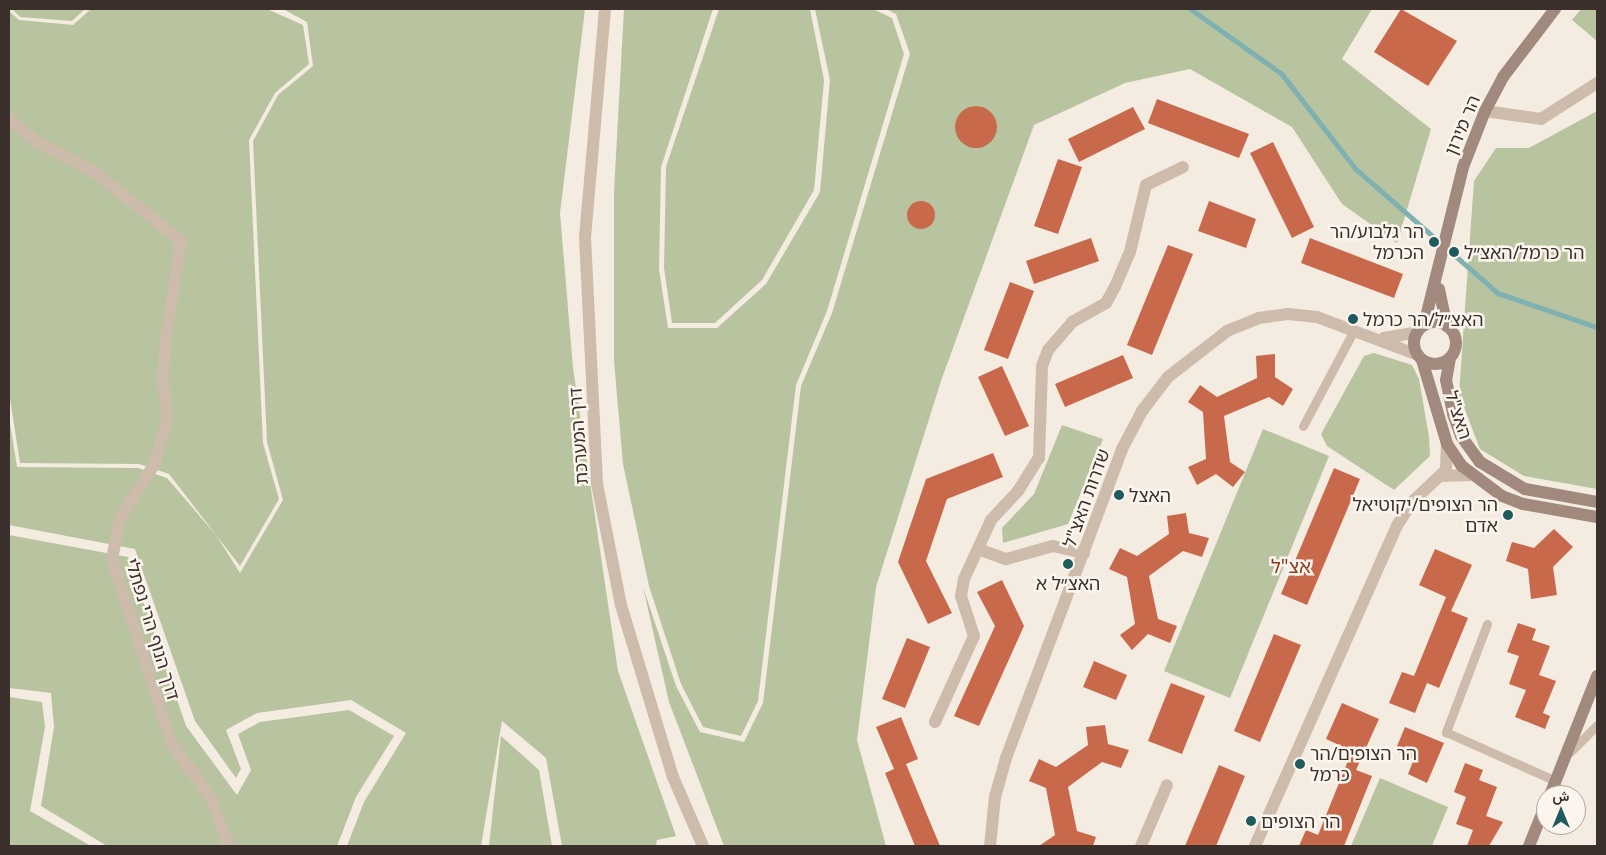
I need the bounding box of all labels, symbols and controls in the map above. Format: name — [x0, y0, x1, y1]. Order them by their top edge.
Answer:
street label: הר מירון — [1440, 92, 1484, 158]
place label: הר גלבוע/הר הכרמל — [1330, 221, 1424, 264]
marker: הר גלבוע/הר הכרמל — [1428, 236, 1440, 248]
place label: הר כרמל/האצ״ל — [1464, 241, 1585, 263]
marker: הר כרמל/האצ״ל — [1448, 246, 1460, 258]
place label: האצ״ל/הר כרמל — [1363, 308, 1484, 330]
marker: האצ״ל/הר כרמל — [1347, 313, 1359, 325]
street label: דרך המערכת — [564, 387, 592, 485]
street label: האצ"ל — [1441, 388, 1477, 442]
street label: שדרות האצ"ל — [1058, 446, 1114, 550]
place label: האצל — [1129, 484, 1171, 506]
marker: האצל — [1113, 489, 1125, 501]
place label: הר הצופים/יקוטיאל אדם — [1353, 494, 1498, 536]
marker: הר הצופים/יקוטיאל אדם — [1502, 509, 1514, 521]
street label: דרך הנוף הרי נפתלי — [121, 555, 185, 703]
district label: אצ"ל — [1271, 556, 1311, 578]
marker: האצ״ל א — [1062, 558, 1074, 570]
place label: האצ״ל א — [1036, 572, 1100, 594]
place label: הר הצופים/הר כרמל — [1310, 743, 1417, 786]
marker: הר הצופים/הר כרמל — [1294, 758, 1306, 770]
north arrow — [1536, 785, 1586, 835]
text: ش — [1553, 786, 1569, 805]
place label: הר הצופים — [1261, 810, 1341, 832]
marker: הר הצופים — [1245, 815, 1257, 827]

